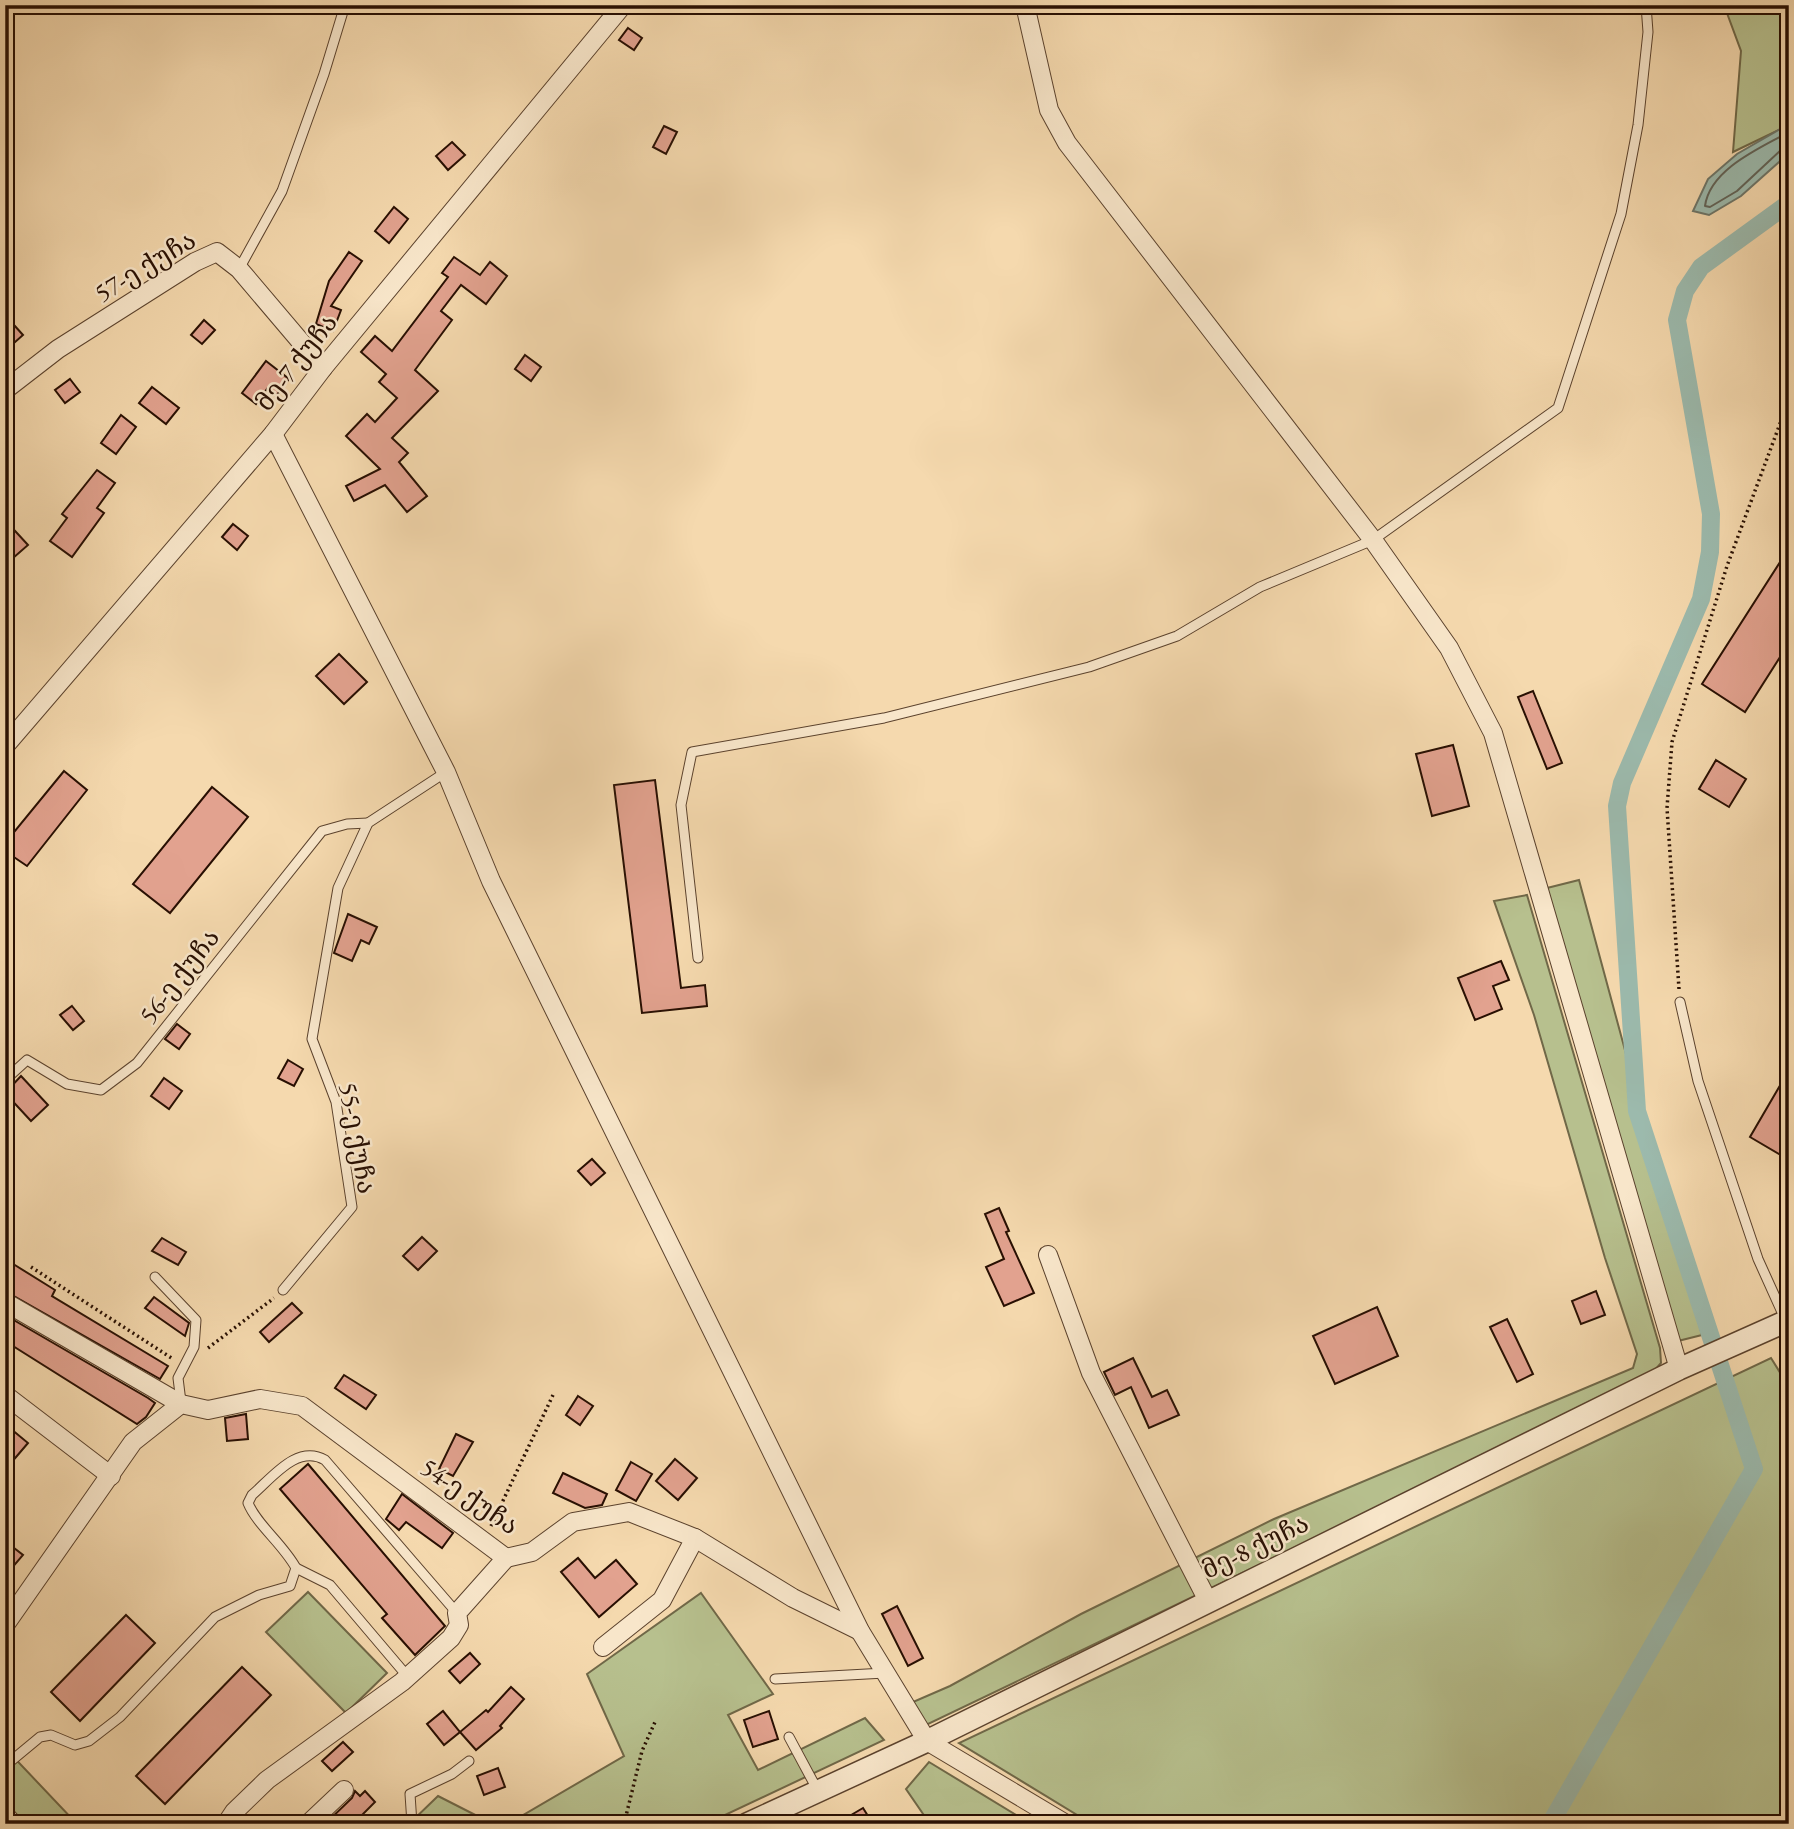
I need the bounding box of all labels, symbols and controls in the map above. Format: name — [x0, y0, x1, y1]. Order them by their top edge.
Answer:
street label: 57-ე ქუჩა — [88, 222, 202, 310]
street label: მე-7 ქუჩა — [247, 306, 345, 418]
street label: 56-ე ქუჩა — [131, 921, 227, 1031]
street label: 55-ე ქუჩა — [331, 1080, 385, 1196]
street label: 54-ე ქუჩა — [414, 1450, 526, 1542]
street label: მე-8 ქუჩა — [1196, 1506, 1314, 1586]

